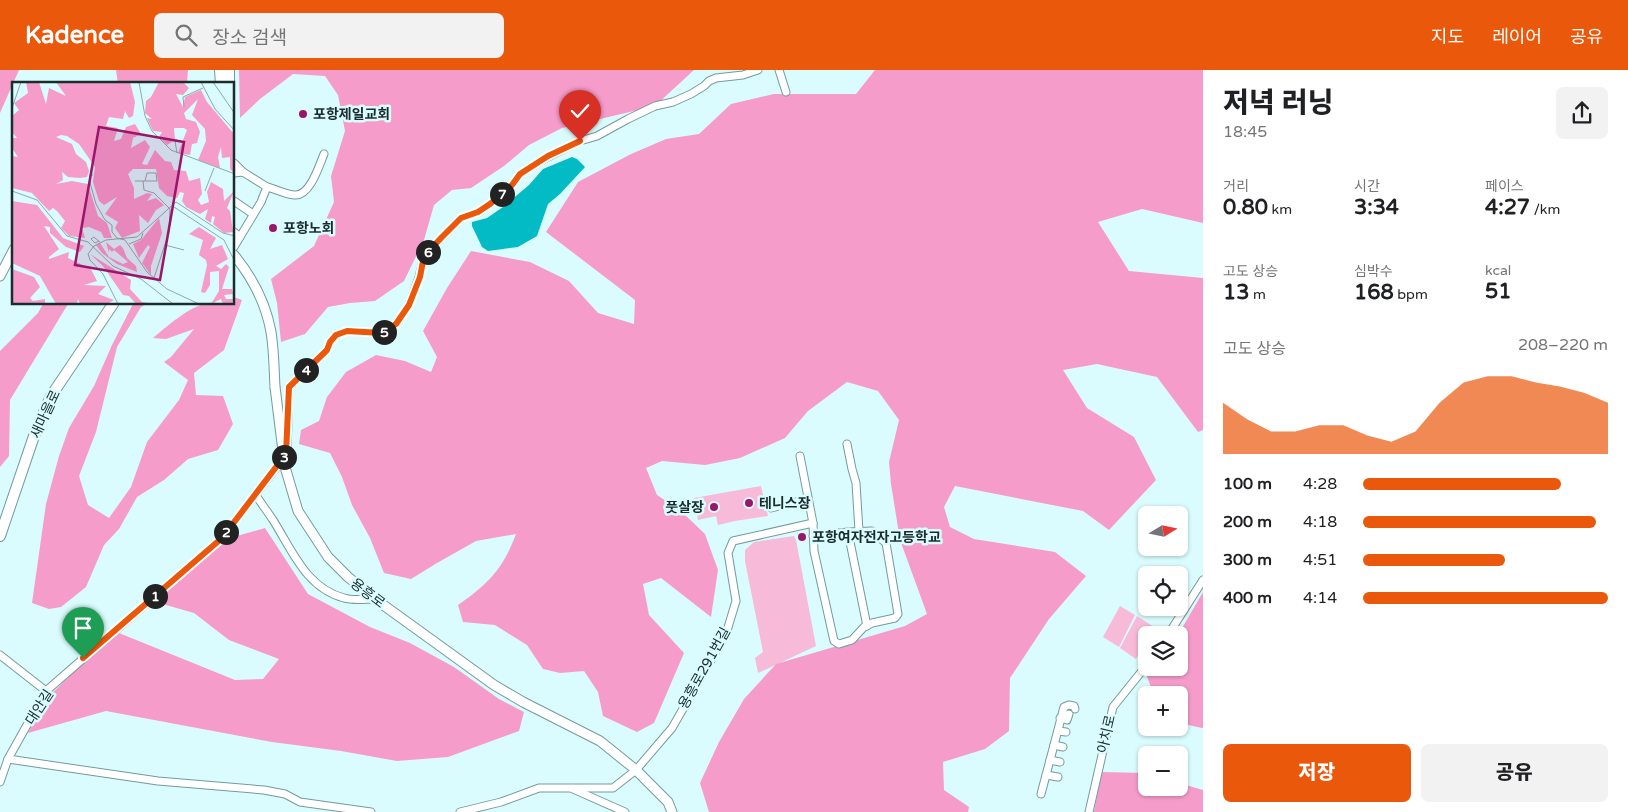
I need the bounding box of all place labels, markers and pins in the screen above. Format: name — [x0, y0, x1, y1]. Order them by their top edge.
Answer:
pin — [559, 90, 601, 141]
place label: 포항제일교회 — [313, 106, 390, 123]
marker: 포항제일교회 — [297, 108, 309, 120]
pin: 7 — [490, 182, 514, 206]
place label: 포항노회 — [283, 220, 335, 237]
marker: 포항노회 — [267, 222, 279, 234]
pin: 6 — [416, 240, 440, 264]
pin: 5 — [372, 320, 396, 344]
pin: 4 — [294, 358, 318, 382]
pin: 3 — [272, 444, 296, 470]
place label: 테니스장 — [759, 495, 811, 512]
marker: 테니스장 — [743, 497, 755, 509]
place label: 풋살장 — [665, 499, 704, 516]
marker: 풋살장 — [708, 501, 720, 513]
pin: 2 — [214, 520, 238, 544]
place label: 포항여자전자고등학교 — [812, 529, 941, 546]
marker: 포항여자전자고등학교 — [796, 531, 808, 543]
pin: 1 — [142, 584, 168, 608]
pin — [62, 607, 104, 658]

